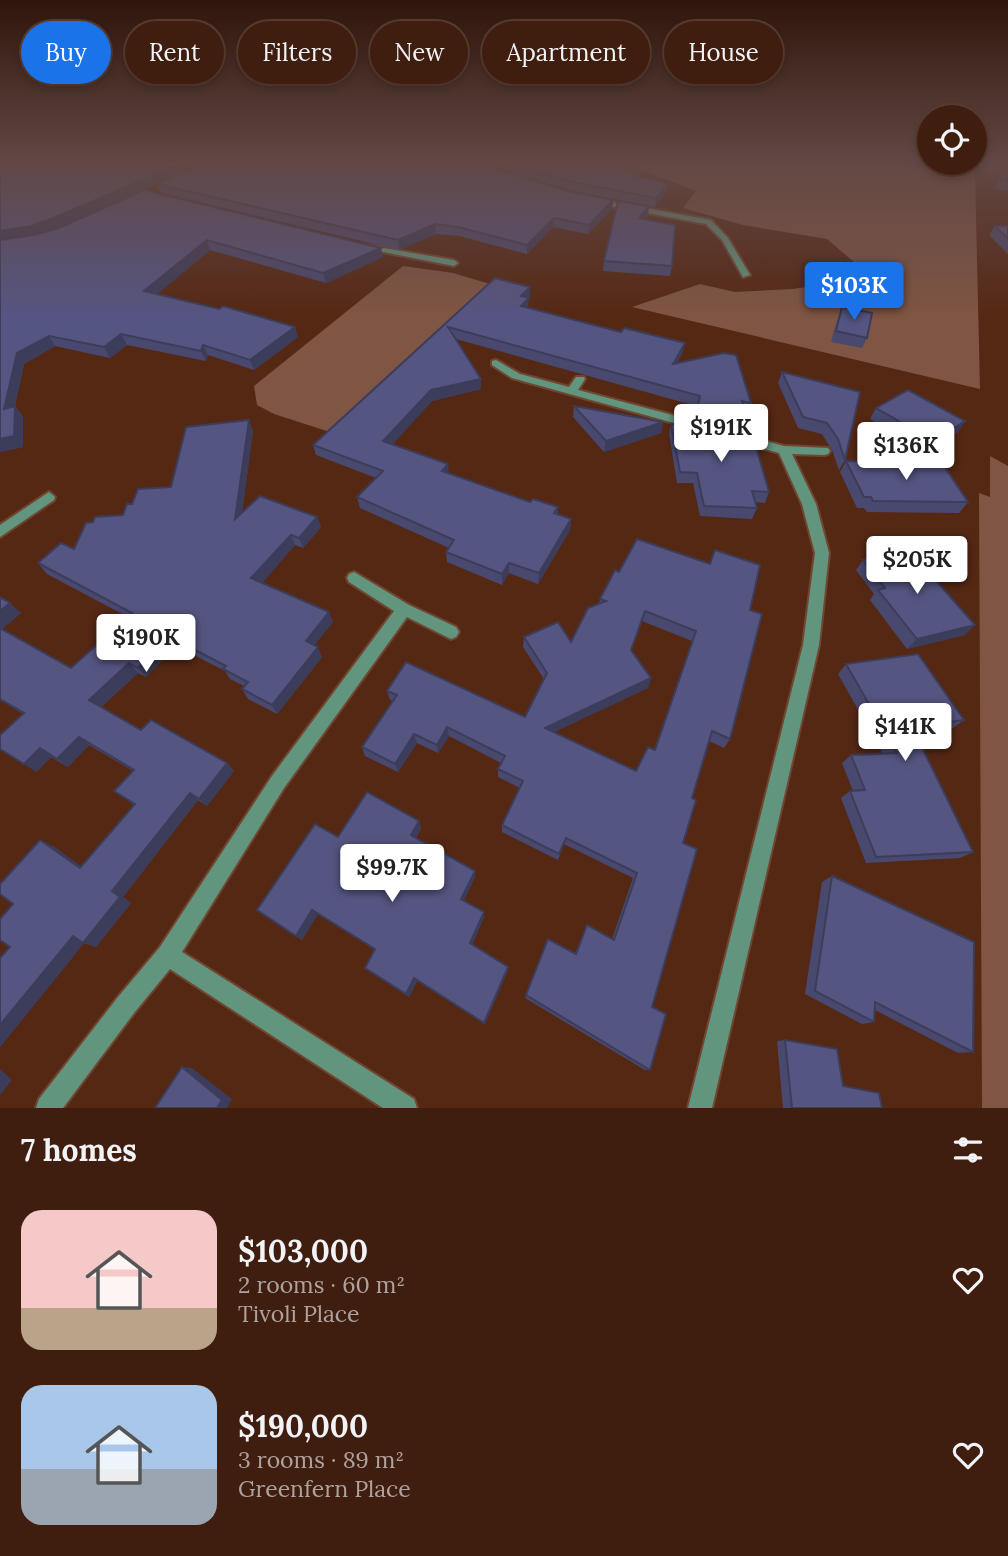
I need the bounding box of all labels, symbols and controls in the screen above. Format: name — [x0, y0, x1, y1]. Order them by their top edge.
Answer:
chip: Buy — [21, 21, 111, 84]
chip: Rent — [125, 21, 224, 84]
chip: Filters — [238, 21, 356, 84]
chip: New — [370, 21, 468, 84]
chip: Apartment — [482, 21, 650, 84]
chip: House — [664, 21, 783, 84]
map controls — [917, 105, 987, 175]
button: locate — [917, 105, 987, 175]
pin: $103K — [805, 262, 903, 322]
text: $103K — [821, 270, 887, 299]
pin: $191K — [672, 405, 770, 464]
text: $191K — [690, 412, 752, 441]
pin: $136K — [857, 422, 955, 482]
text: $136K — [873, 430, 939, 459]
pin: $205K — [868, 536, 966, 596]
text: $205K — [882, 544, 952, 573]
pin: $190K — [97, 614, 195, 674]
text: $190K — [112, 622, 180, 651]
pin: $141K — [856, 704, 954, 763]
text: $141K — [874, 711, 936, 740]
pin: $99.7K — [335, 844, 449, 904]
text: $99.7K — [356, 852, 428, 881]
text: 7 homes — [21, 1131, 137, 1169]
icon: filters — [949, 1131, 987, 1169]
text: $103,000 — [238, 1232, 368, 1270]
icon: home — [77, 1238, 161, 1322]
icon: heart — [949, 1261, 987, 1299]
text: 2 rooms · 60 m² — [238, 1270, 405, 1299]
text: Tivoli Place — [238, 1299, 359, 1328]
text: $190,000 — [238, 1407, 368, 1445]
icon: home — [77, 1413, 161, 1497]
icon: heart — [949, 1436, 987, 1474]
text: 3 rooms · 89 m² — [238, 1445, 404, 1474]
text: Greenfern Place — [238, 1474, 411, 1503]

